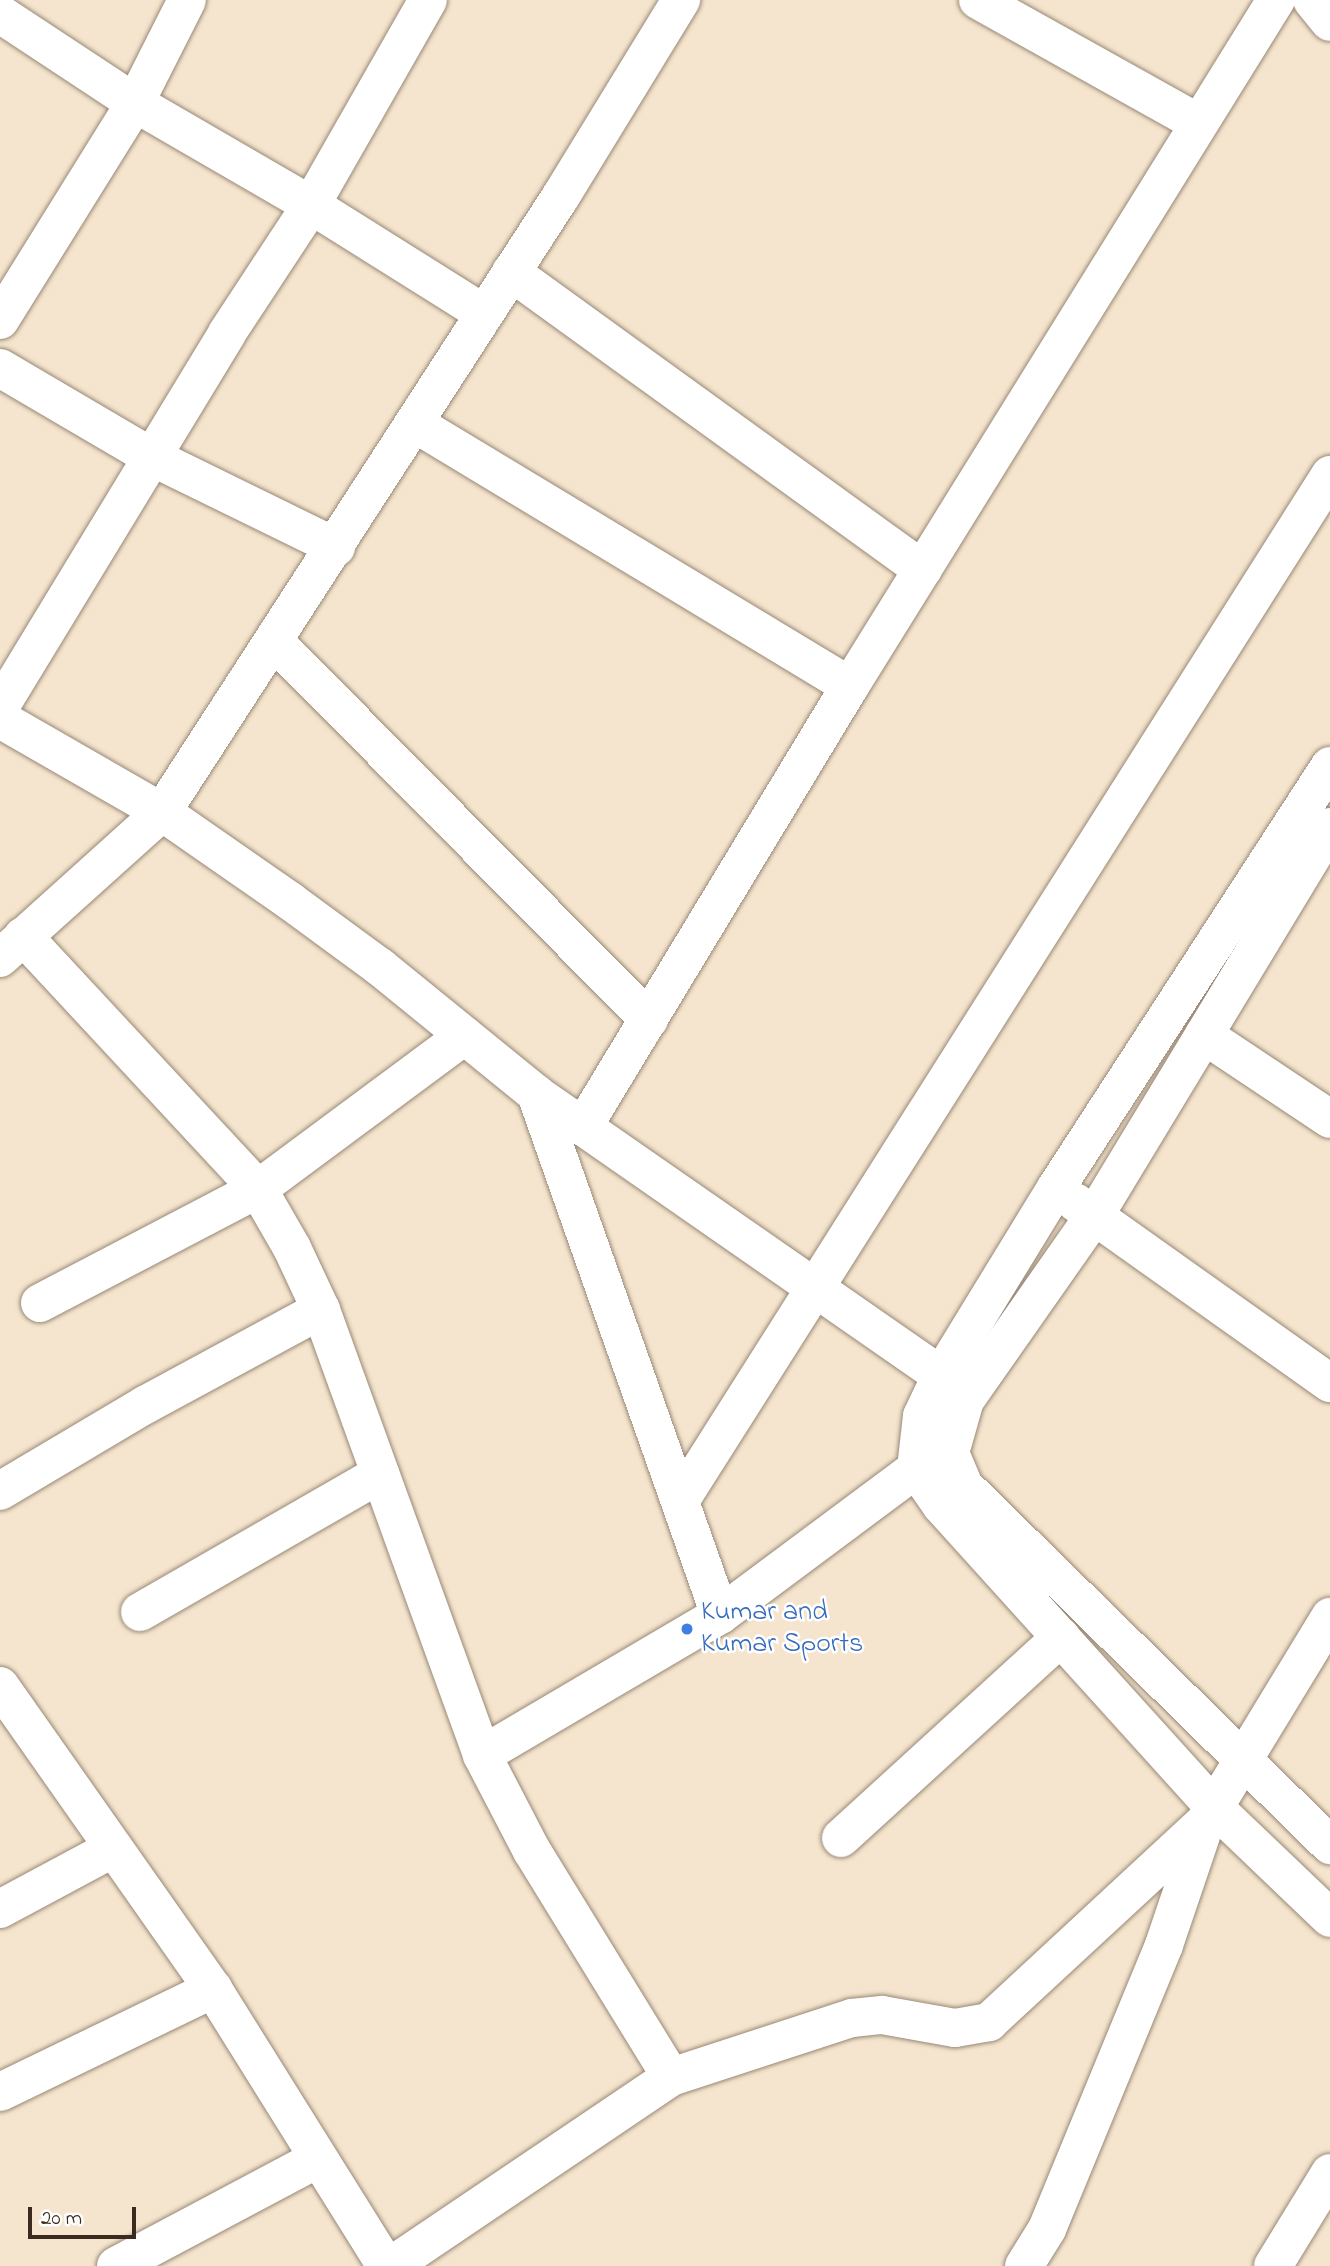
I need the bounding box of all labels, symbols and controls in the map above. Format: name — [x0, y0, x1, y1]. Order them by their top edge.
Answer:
place label: Kumar and Kumar Sports — [701, 1596, 863, 1662]
marker: Kumar and Kumar Sports — [679, 1621, 695, 1637]
scale bar — [32, 2192, 140, 2236]
text: 20 m — [41, 2204, 82, 2234]

